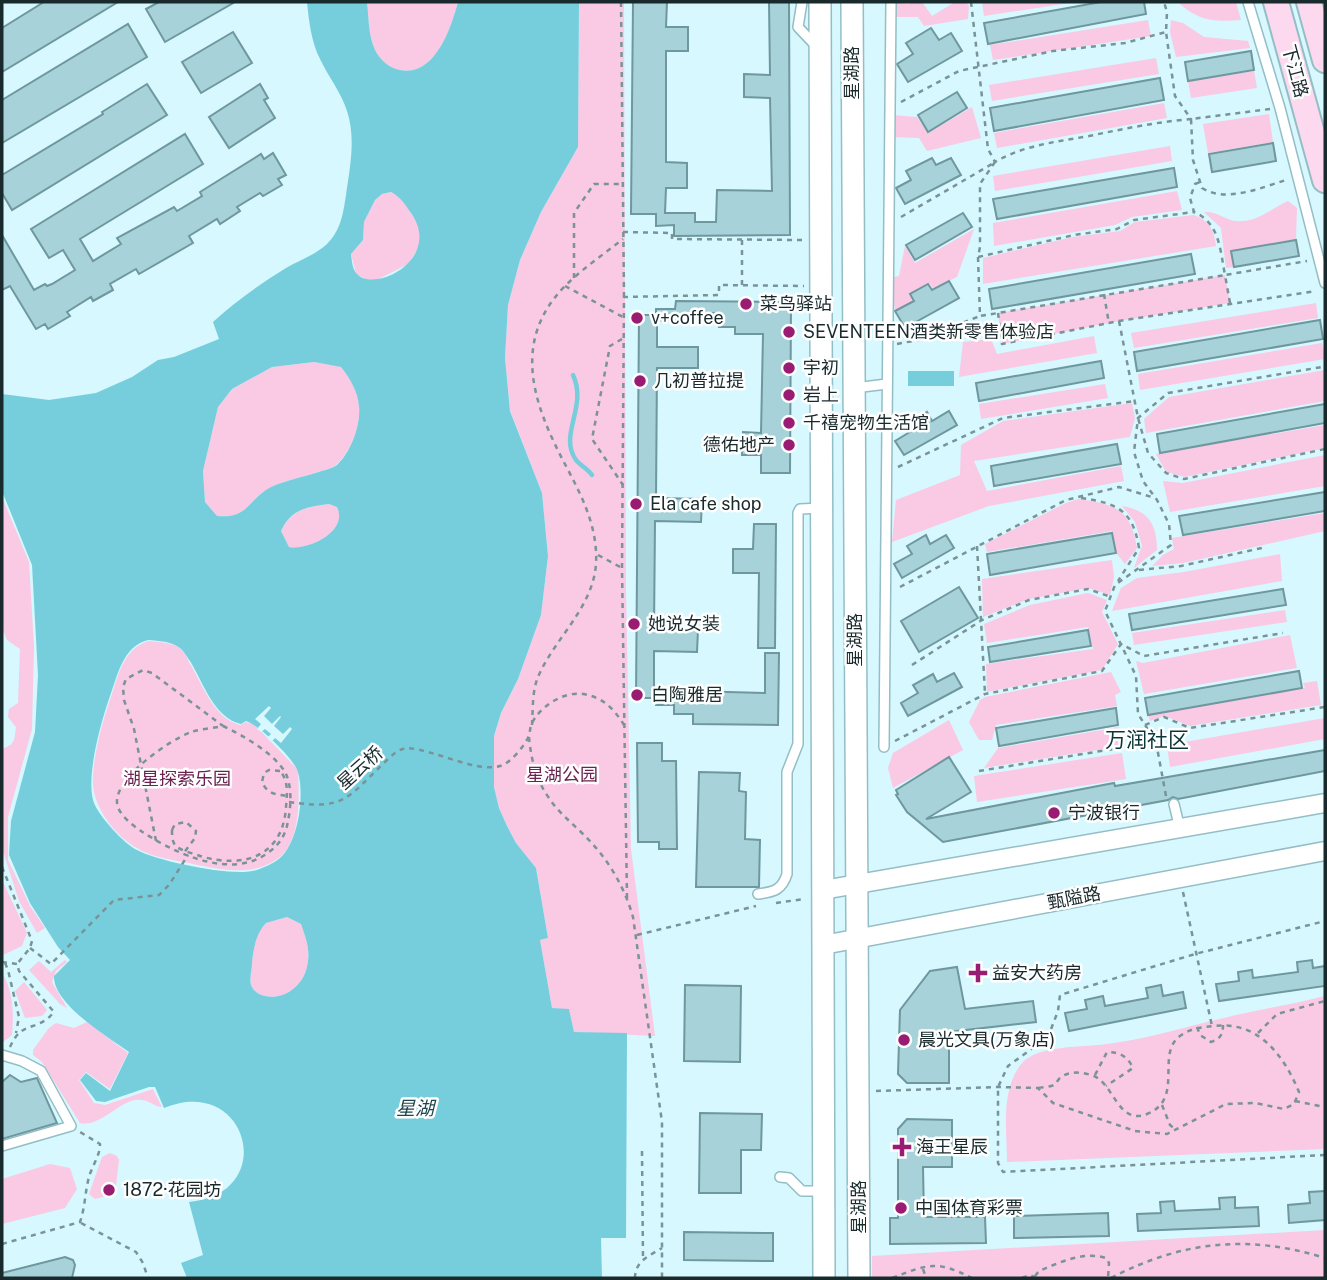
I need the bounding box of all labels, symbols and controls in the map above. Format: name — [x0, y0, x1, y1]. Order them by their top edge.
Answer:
street label: 下江路 — [1278, 42, 1313, 100]
street label: 星湖路 — [841, 46, 862, 100]
place label: 菜鸟驿站 — [760, 293, 832, 314]
marker: 菜鸟驿站 — [738, 296, 754, 312]
place label: v+coffee — [651, 307, 724, 328]
marker: v+coffee — [629, 310, 645, 326]
place label: SEVENTEEN酒类新零售体验店 — [803, 321, 1054, 342]
marker: SEVENTEEN酒类新零售体验店 — [781, 324, 797, 340]
place label: 宇初 — [803, 357, 839, 378]
marker: 宇初 — [781, 360, 797, 376]
place label: 几初普拉提 — [654, 370, 744, 391]
marker: 几初普拉提 — [632, 373, 648, 389]
place label: 岩上 — [803, 384, 839, 405]
marker: 岩上 — [781, 387, 797, 403]
place label: 千禧宠物生活馆 — [803, 412, 929, 433]
marker: 千禧宠物生活馆 — [781, 415, 797, 431]
place label: 德佑地产 — [703, 434, 775, 455]
marker: 德佑地产 — [781, 437, 797, 453]
place label: Ela cafe shop — [650, 493, 762, 514]
marker: Ela cafe shop — [628, 496, 644, 512]
place label: 她说女装 — [648, 613, 720, 634]
street label: 星湖路 — [844, 613, 865, 667]
marker: 她说女装 — [626, 616, 642, 632]
place label: 白陶雅居 — [651, 684, 723, 705]
marker: 白陶雅居 — [629, 687, 645, 703]
district label: 万润社区 — [1105, 727, 1189, 752]
street label: 星云桥 — [333, 742, 387, 793]
park label: 星湖公园 — [526, 764, 598, 785]
park label: 湖星探索乐园 — [123, 768, 231, 789]
place label: 宁波银行 — [1068, 802, 1140, 823]
marker: 宁波银行 — [1046, 805, 1062, 821]
street label: 甄隘路 — [1045, 882, 1102, 913]
place label: 益安大药房 — [992, 962, 1082, 983]
marker: 益安大药房 — [970, 965, 986, 981]
place label: 晨光文具(万象店) — [918, 1029, 1055, 1050]
marker: 晨光文具(万象店) — [896, 1032, 912, 1048]
water label: 星湖 — [396, 1097, 437, 1119]
place label: 海王星辰 — [916, 1136, 988, 1157]
marker: 海王星辰 — [894, 1139, 910, 1155]
place label: 1872·花园坊 — [123, 1179, 221, 1200]
street label: 星湖路 — [848, 1180, 869, 1234]
marker: 1872·花园坊 — [101, 1182, 117, 1198]
place label: 中国体育彩票 — [915, 1197, 1023, 1218]
marker: 中国体育彩票 — [893, 1200, 909, 1216]

